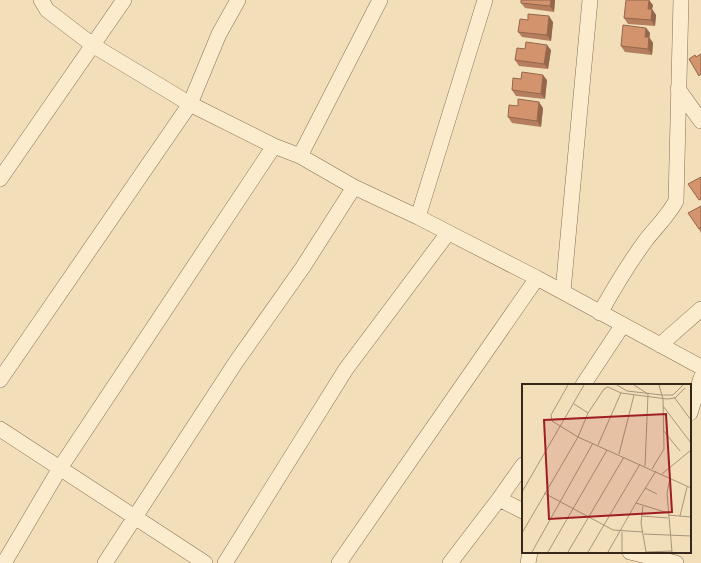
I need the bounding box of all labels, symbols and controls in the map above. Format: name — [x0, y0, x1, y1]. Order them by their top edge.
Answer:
inset map — [522, 384, 691, 553]

